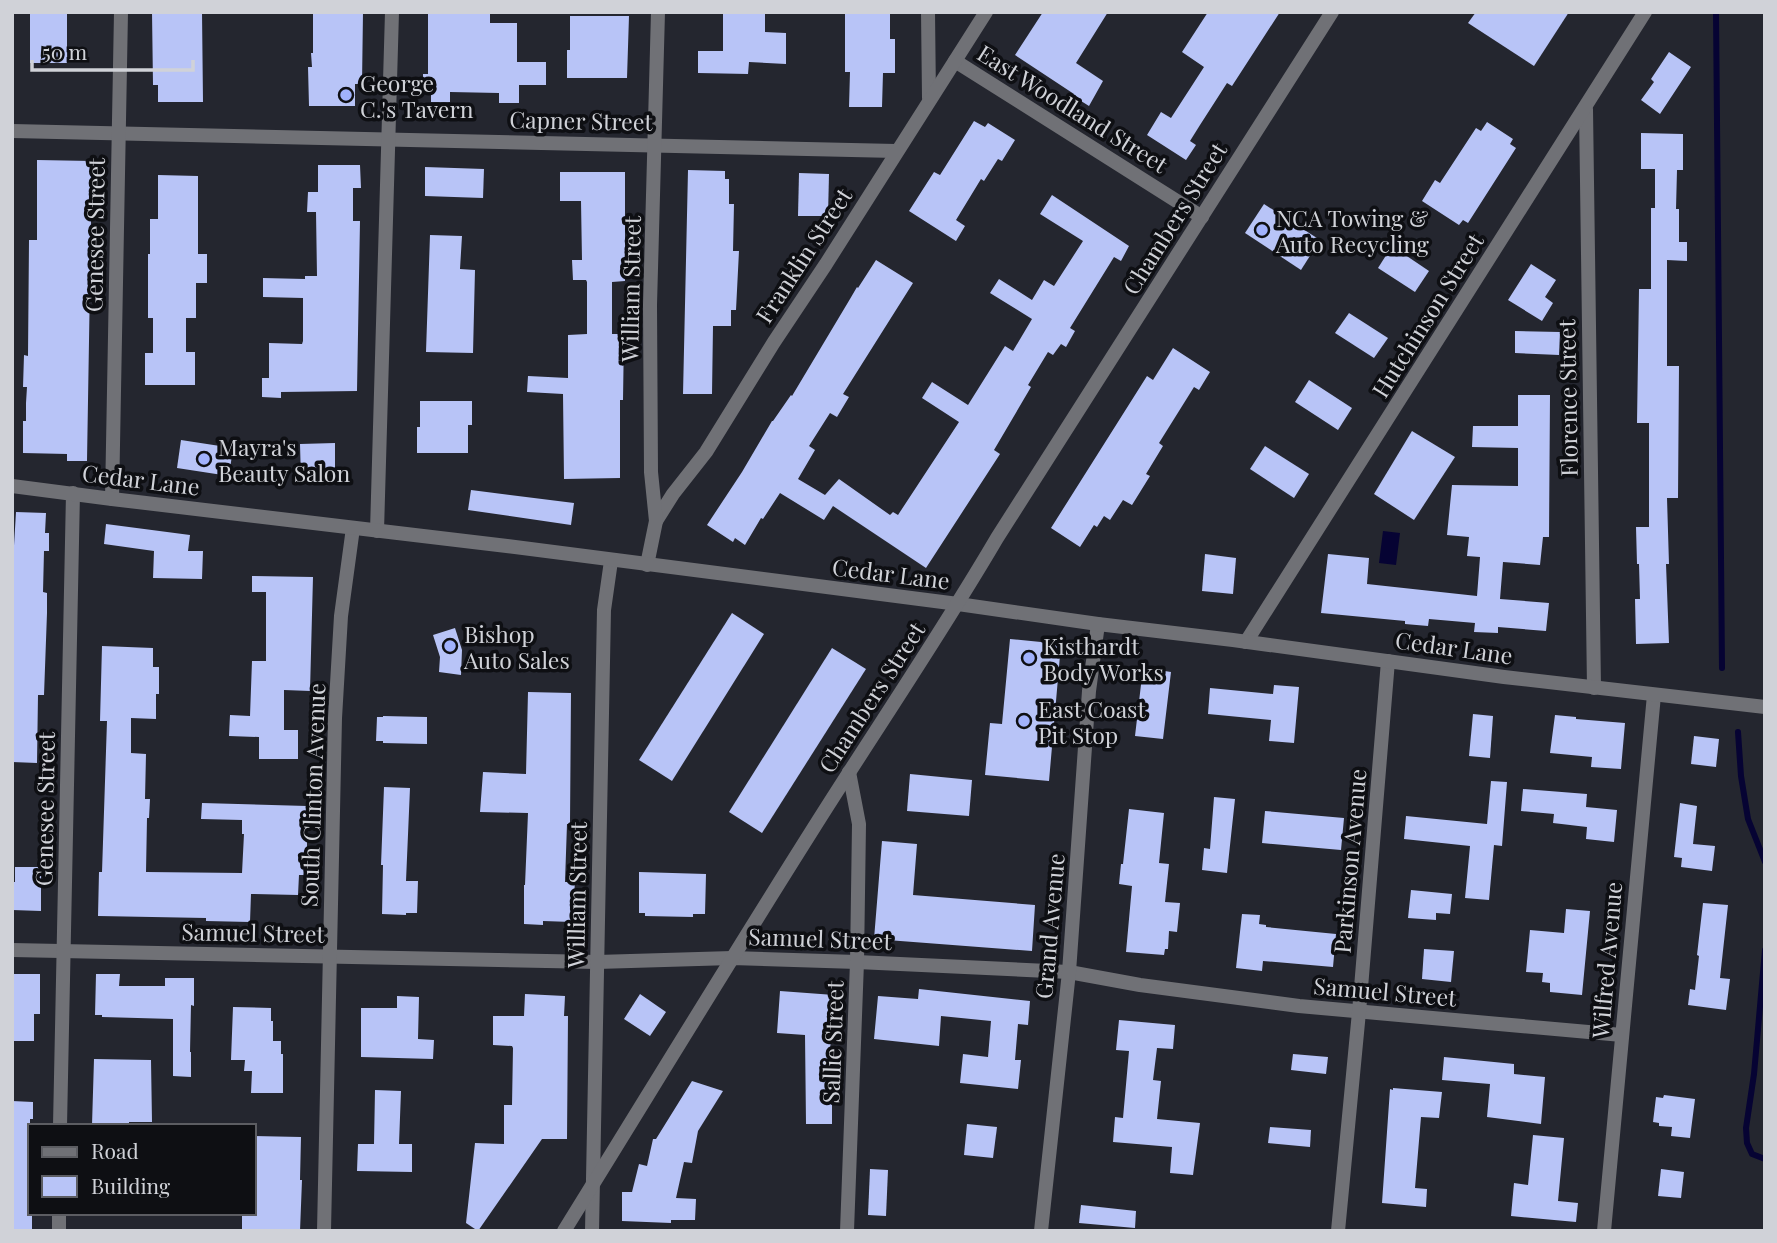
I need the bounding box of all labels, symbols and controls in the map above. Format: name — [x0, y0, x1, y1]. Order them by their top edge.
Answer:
scale bar — [32, 28, 192, 72]
text: 50 m — [42, 37, 88, 65]
street label: East Woodland Street — [972, 37, 1175, 180]
place label: George C.'s Tavern — [360, 67, 474, 124]
marker: George C.'s Tavern — [338, 87, 354, 103]
street label: Capner Street — [509, 103, 654, 137]
street label: Chambers Street — [1115, 135, 1234, 300]
street label: Genesee Street — [77, 157, 111, 312]
street label: Franklin Street — [748, 181, 859, 328]
place label: NCA Towing & Auto Recycling — [1275, 202, 1429, 259]
street label: William Street — [613, 215, 647, 363]
marker: NCA Towing & Auto Recycling — [1254, 222, 1270, 238]
street label: Hutchinson Street — [1364, 226, 1490, 403]
street label: Florence Street — [1550, 318, 1584, 477]
place label: Mayra's Beauty Salon — [218, 431, 350, 488]
marker: Mayra's Beauty Salon — [196, 451, 212, 467]
street label: Cedar Lane — [80, 456, 202, 502]
street label: Cedar Lane — [830, 550, 952, 596]
street label: Chambers Street — [811, 615, 932, 778]
place label: Bishop Auto Sales — [463, 618, 570, 675]
street label: Cedar Lane — [1393, 623, 1515, 671]
place label: Kisthardt Body Works — [1043, 630, 1164, 687]
marker: Bishop Auto Sales — [442, 638, 458, 654]
marker: Kisthardt Body Works — [1021, 650, 1037, 666]
street label: South Clinton Avenue — [293, 683, 331, 907]
place label: East Coast Pit Stop — [1038, 693, 1146, 750]
marker: East Coast Pit Stop — [1016, 713, 1032, 729]
street label: Genesee Street — [27, 731, 61, 886]
street label: Parkinson Avenue — [1325, 767, 1373, 955]
street label: William Street — [559, 821, 593, 969]
street label: Grand Avenue — [1027, 852, 1071, 1000]
street label: Wilfred Avenue — [1584, 881, 1628, 1040]
street label: Samuel Street — [181, 915, 326, 949]
street label: Samuel Street — [748, 920, 893, 956]
street label: Samuel Street — [1312, 969, 1459, 1013]
street label: Sallie Street — [814, 979, 850, 1104]
legend — [28, 1124, 256, 1215]
text: Road — [91, 1136, 139, 1164]
text: Building — [91, 1171, 170, 1199]

